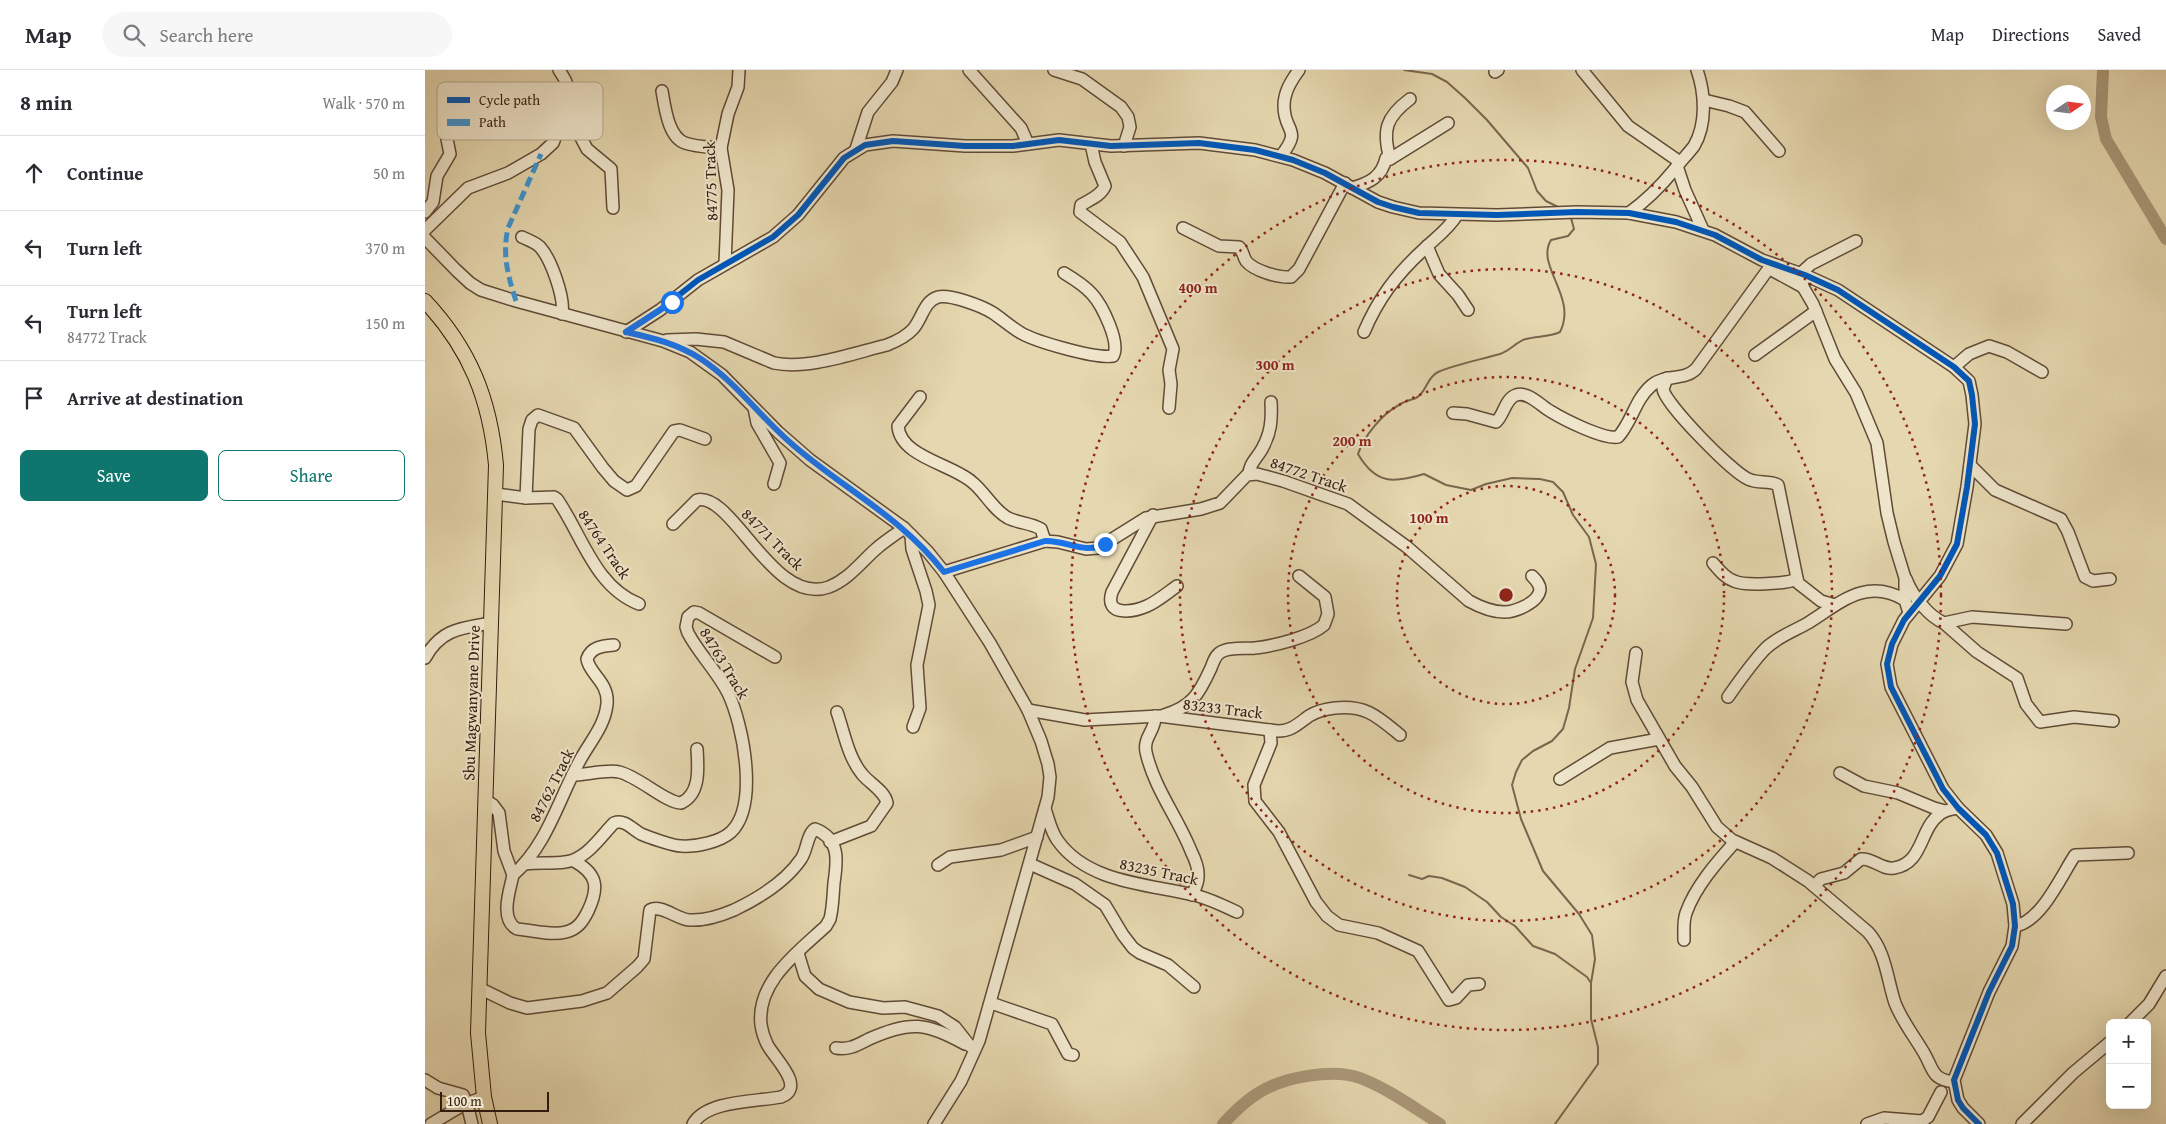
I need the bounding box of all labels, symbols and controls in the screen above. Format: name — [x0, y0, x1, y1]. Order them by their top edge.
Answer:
search box — [102, 12, 452, 57]
text: Map — [25, 17, 72, 52]
icon: search — [120, 21, 148, 49]
text: Search here — [160, 21, 253, 49]
text: Map — [1931, 21, 1964, 48]
text: Directions — [1992, 21, 2069, 48]
text: Saved — [2097, 21, 2141, 48]
legend — [437, 82, 603, 140]
north arrow — [2046, 85, 2091, 130]
text: 8 min — [20, 87, 72, 118]
text: Cycle path — [479, 90, 540, 110]
text: Walk · 570 m — [322, 91, 405, 115]
text: Path — [479, 112, 506, 132]
street label: 84775 Track — [697, 140, 723, 221]
icon: ahead — [20, 159, 48, 187]
text: Continue — [67, 159, 144, 187]
text: 50 m — [373, 161, 405, 185]
icon: left — [20, 234, 48, 262]
text: Turn left — [67, 234, 142, 262]
text: 370 m — [365, 236, 405, 260]
text: 400 m — [1178, 277, 1218, 298]
route start — [661, 291, 684, 314]
text: Turn left — [67, 297, 142, 325]
icon: left — [20, 309, 48, 337]
text: 150 m — [365, 311, 405, 335]
text: 84772 Track — [67, 325, 147, 349]
text: 300 m — [1255, 354, 1295, 375]
icon: arrive — [20, 384, 48, 412]
text: Arrive at destination — [67, 384, 243, 412]
text: 200 m — [1332, 430, 1372, 451]
button: Save — [20, 450, 208, 501]
button: Share — [218, 450, 405, 501]
street label: 84772 Track — [1267, 450, 1352, 499]
street label: 84771 Track — [736, 502, 810, 576]
street label: 84764 Track — [573, 504, 638, 585]
text: 100 m — [1409, 507, 1449, 528]
route end — [1094, 533, 1117, 556]
centre of rings — [1497, 586, 1515, 604]
street label: 84763 Track — [694, 623, 756, 704]
street label: Sbu Magwanyane Drive — [456, 625, 486, 781]
street label: 83233 Track — [1182, 691, 1265, 725]
street label: 84762 Track — [522, 743, 580, 826]
street label: 83235 Track — [1117, 851, 1201, 891]
map controls — [2106, 1019, 2151, 1109]
button: + — [2106, 1019, 2151, 1064]
button: − — [2106, 1064, 2151, 1109]
scale bar — [440, 1089, 549, 1112]
text: 100 m — [447, 1091, 482, 1111]

